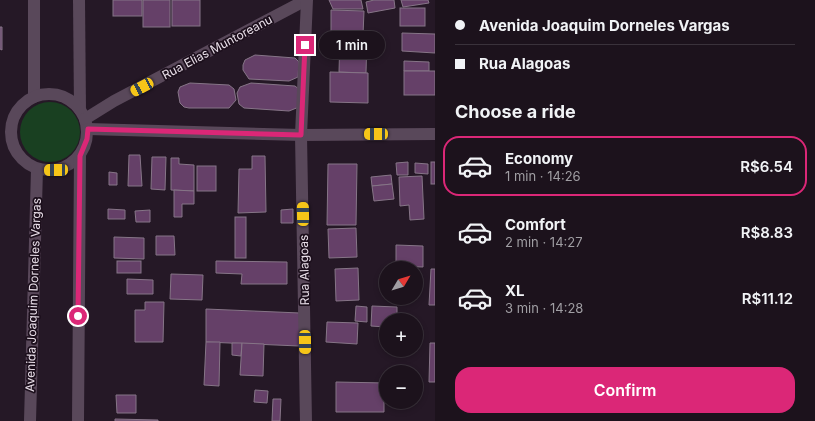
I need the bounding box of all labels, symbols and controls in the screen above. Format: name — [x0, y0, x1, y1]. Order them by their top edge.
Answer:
street label: Rua Elias Muntoreanu — [159, 12, 275, 82]
text: Avenida Joaquim Dorneles Vargas — [479, 16, 730, 35]
callout: 1 min — [319, 31, 385, 59]
route end — [296, 36, 314, 54]
text: 1 min — [336, 37, 368, 53]
text: Rua Alagoas — [479, 54, 570, 73]
car — [129, 76, 155, 98]
text: Choose a ride — [455, 101, 576, 122]
car — [364, 128, 388, 140]
icon: car — [457, 148, 493, 184]
text: Economy — [505, 149, 573, 168]
text: R$6.54 — [740, 157, 793, 176]
car — [44, 164, 68, 176]
text: 1 min · 14:26 — [505, 168, 581, 184]
street label: Avenida Joaquim Dorneles Vargas — [22, 198, 44, 392]
car — [297, 202, 309, 226]
icon: car — [457, 214, 493, 250]
text: Comfort — [505, 215, 566, 234]
text: R$8.83 — [741, 223, 793, 242]
text: 2 min · 14:27 — [505, 234, 583, 250]
street label: Rua Alagoas — [296, 235, 312, 305]
north arrow — [379, 261, 423, 305]
map controls — [379, 261, 423, 409]
icon: car — [457, 280, 493, 316]
text: XL — [505, 281, 525, 300]
text: R$11.12 — [742, 289, 793, 308]
text: 3 min · 14:28 — [505, 300, 583, 316]
route start — [69, 307, 87, 325]
button: + — [379, 313, 423, 357]
car — [299, 330, 311, 354]
button: − — [379, 365, 423, 409]
button: Confirm — [455, 367, 795, 413]

